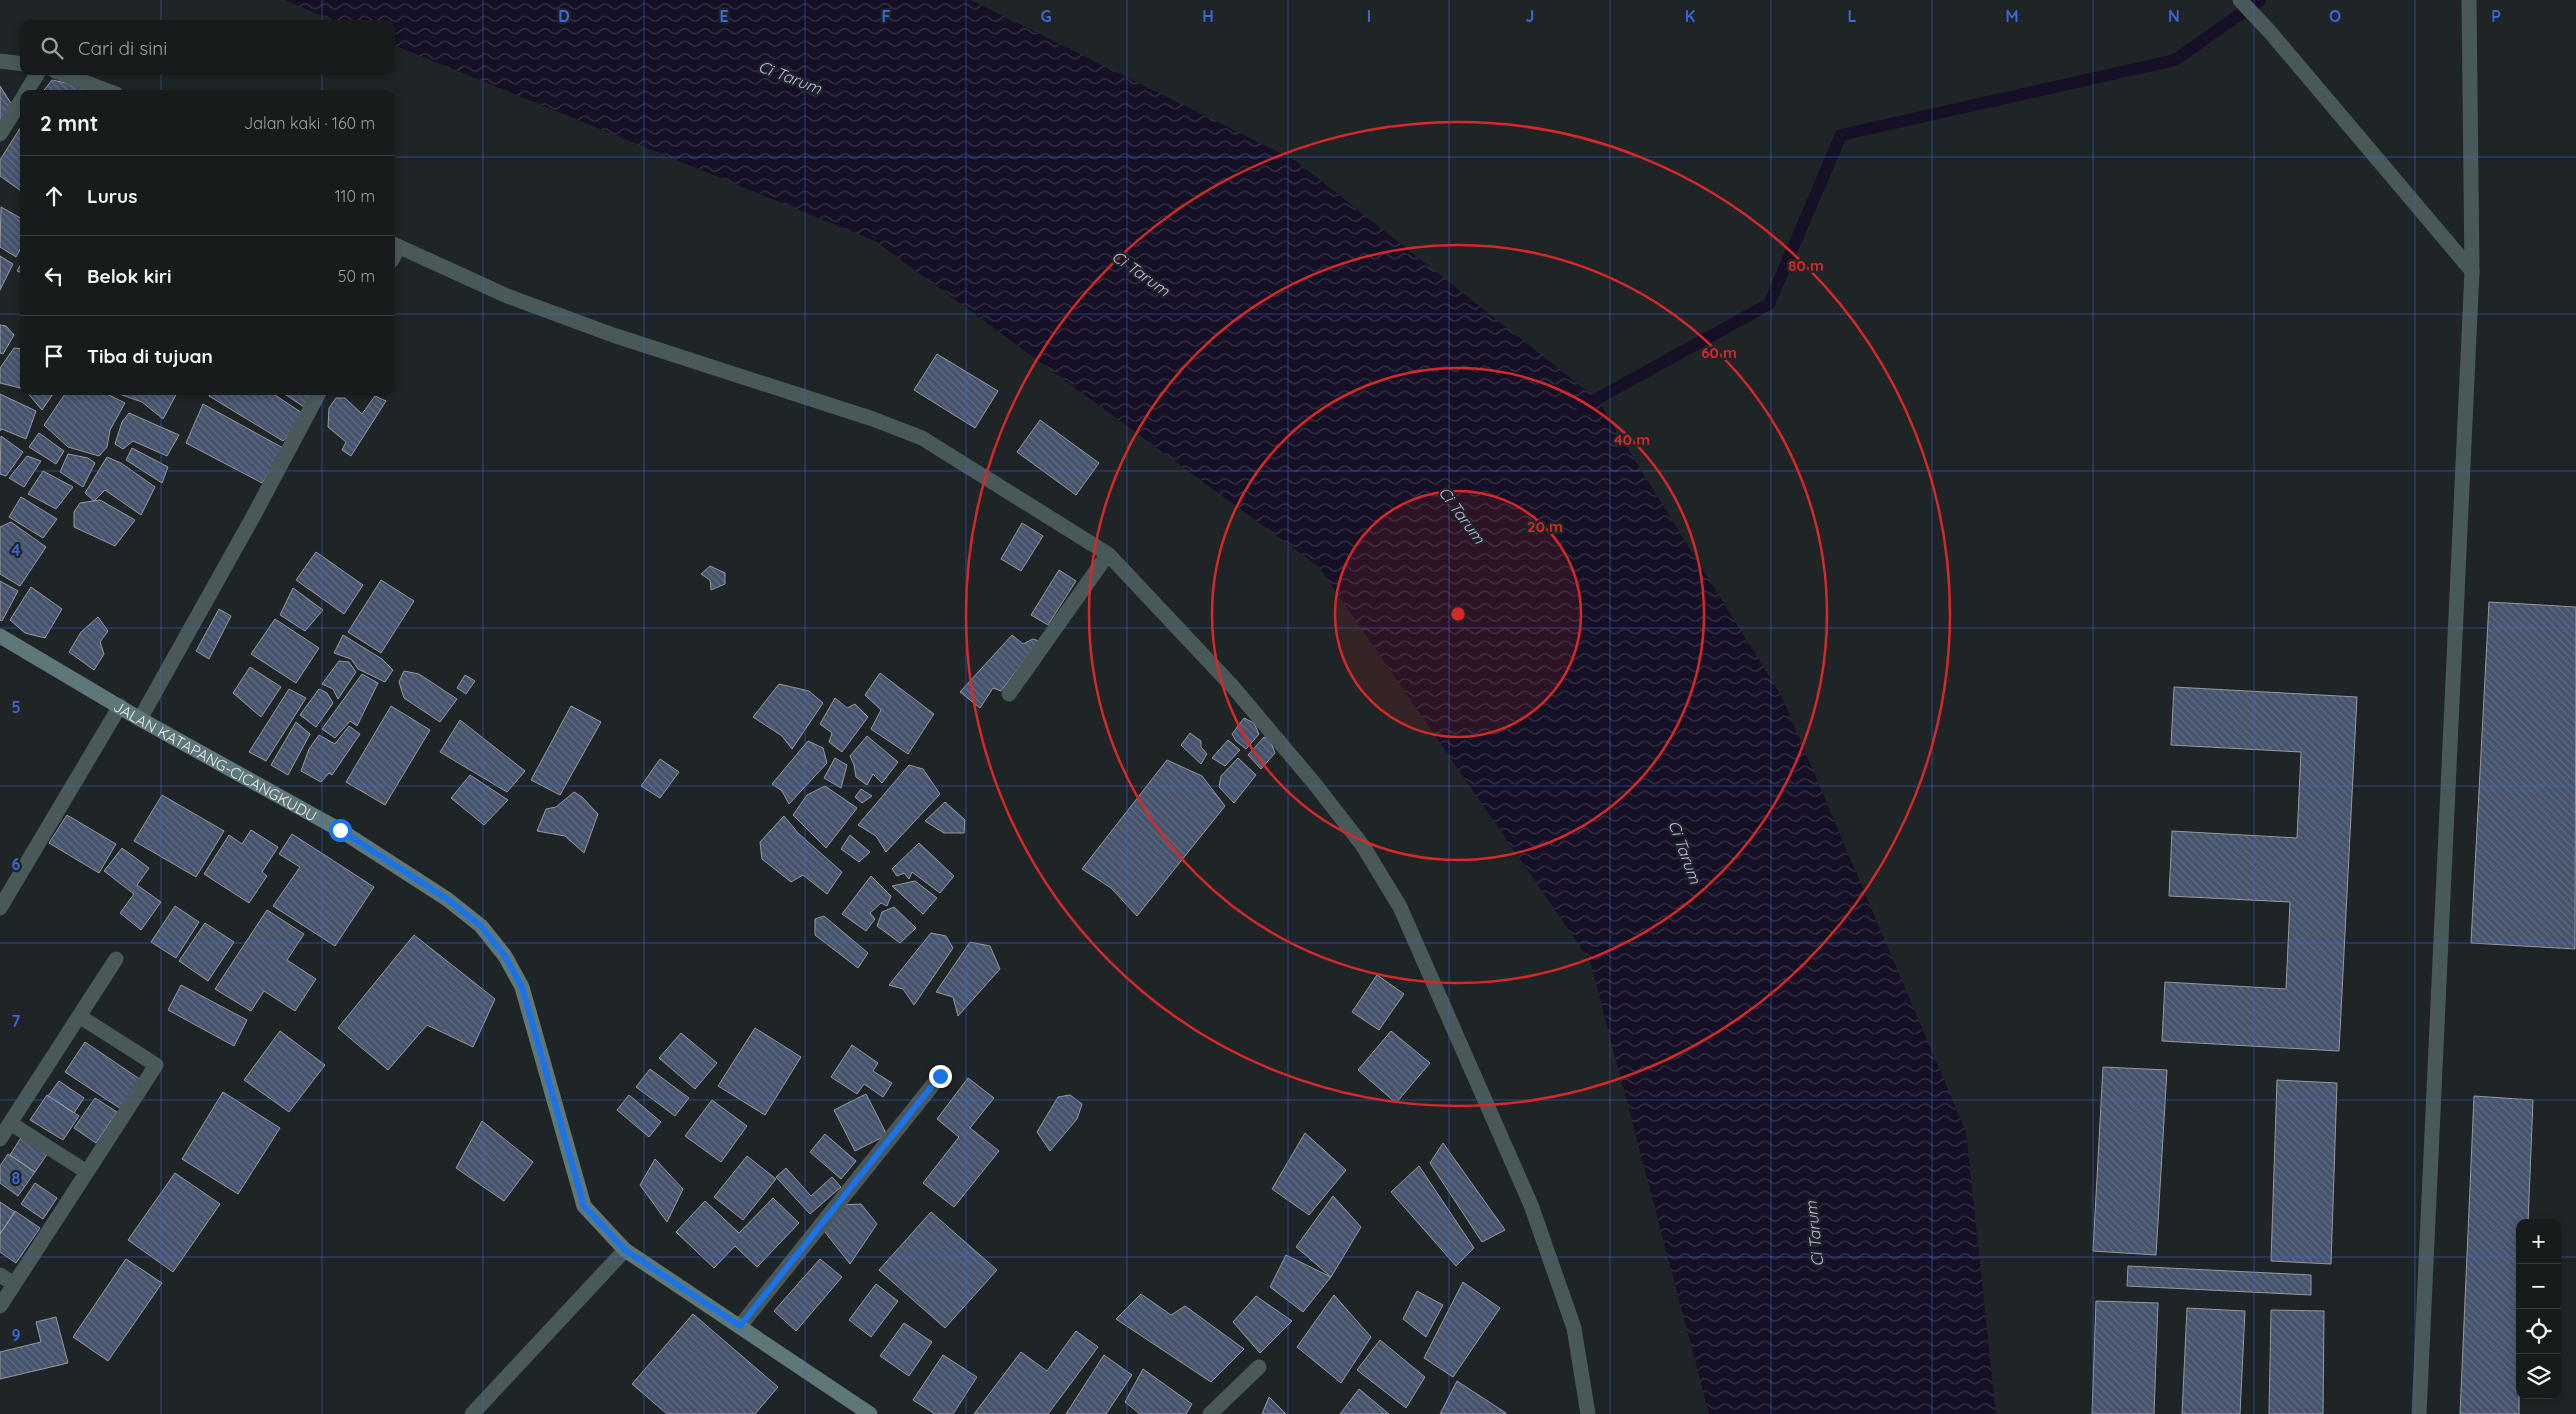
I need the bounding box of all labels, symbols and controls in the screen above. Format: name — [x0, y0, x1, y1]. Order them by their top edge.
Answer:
text: D — [558, 6, 570, 26]
text: E — [719, 6, 729, 26]
text: F — [882, 6, 891, 26]
text: G — [1040, 6, 1052, 26]
text: H — [1202, 6, 1214, 26]
text: I — [1367, 6, 1371, 26]
text: J — [1526, 6, 1534, 26]
text: K — [1685, 6, 1695, 26]
text: L — [1848, 6, 1857, 26]
text: M — [2005, 6, 2019, 26]
text: N — [2168, 6, 2180, 26]
text: O — [2329, 6, 2341, 26]
text: P — [2491, 6, 2501, 26]
search box — [20, 20, 395, 75]
icon: search — [38, 34, 66, 62]
text: Cari di sini — [78, 36, 167, 60]
water label: Ci Tarum — [756, 56, 825, 98]
text: 2 mnt — [40, 110, 98, 136]
text: Jalan kaki · 160 m — [244, 113, 375, 133]
icon: ahead — [40, 182, 68, 210]
text: Lurus — [87, 184, 137, 208]
text: 110 m — [335, 186, 375, 206]
water label: Ci Tarum — [1108, 246, 1174, 300]
text: 80 m — [1788, 256, 1824, 275]
icon: left — [40, 262, 68, 290]
text: Belok kiri — [87, 264, 172, 288]
text: 50 m — [338, 266, 375, 286]
icon: arrive — [40, 342, 68, 370]
text: 60 m — [1701, 343, 1737, 362]
text: Tiba di tujuan — [87, 344, 213, 368]
text: 40 m — [1614, 430, 1650, 449]
water label: Ci Tarum — [1435, 482, 1490, 548]
text: 20 m — [1527, 517, 1563, 536]
text: 4 — [11, 540, 21, 560]
centre of rings — [1449, 605, 1467, 623]
street label: JALAN KATAPANG-CICANGKUDU — [111, 696, 320, 825]
text: 5 — [11, 697, 21, 717]
water label: Ci Tarum — [1664, 818, 1706, 887]
route start — [329, 819, 352, 842]
text: 6 — [12, 854, 21, 874]
text: 7 — [12, 1011, 21, 1031]
route end — [929, 1065, 952, 1088]
text: 8 — [12, 1168, 21, 1188]
water label: Ci Tarum — [1801, 1200, 1827, 1268]
map controls — [2516, 1219, 2561, 1399]
button: + — [2516, 1219, 2561, 1264]
button: − — [2516, 1264, 2561, 1309]
button: locate — [2516, 1309, 2561, 1354]
text: 9 — [11, 1325, 21, 1345]
button: layers — [2516, 1354, 2561, 1399]

